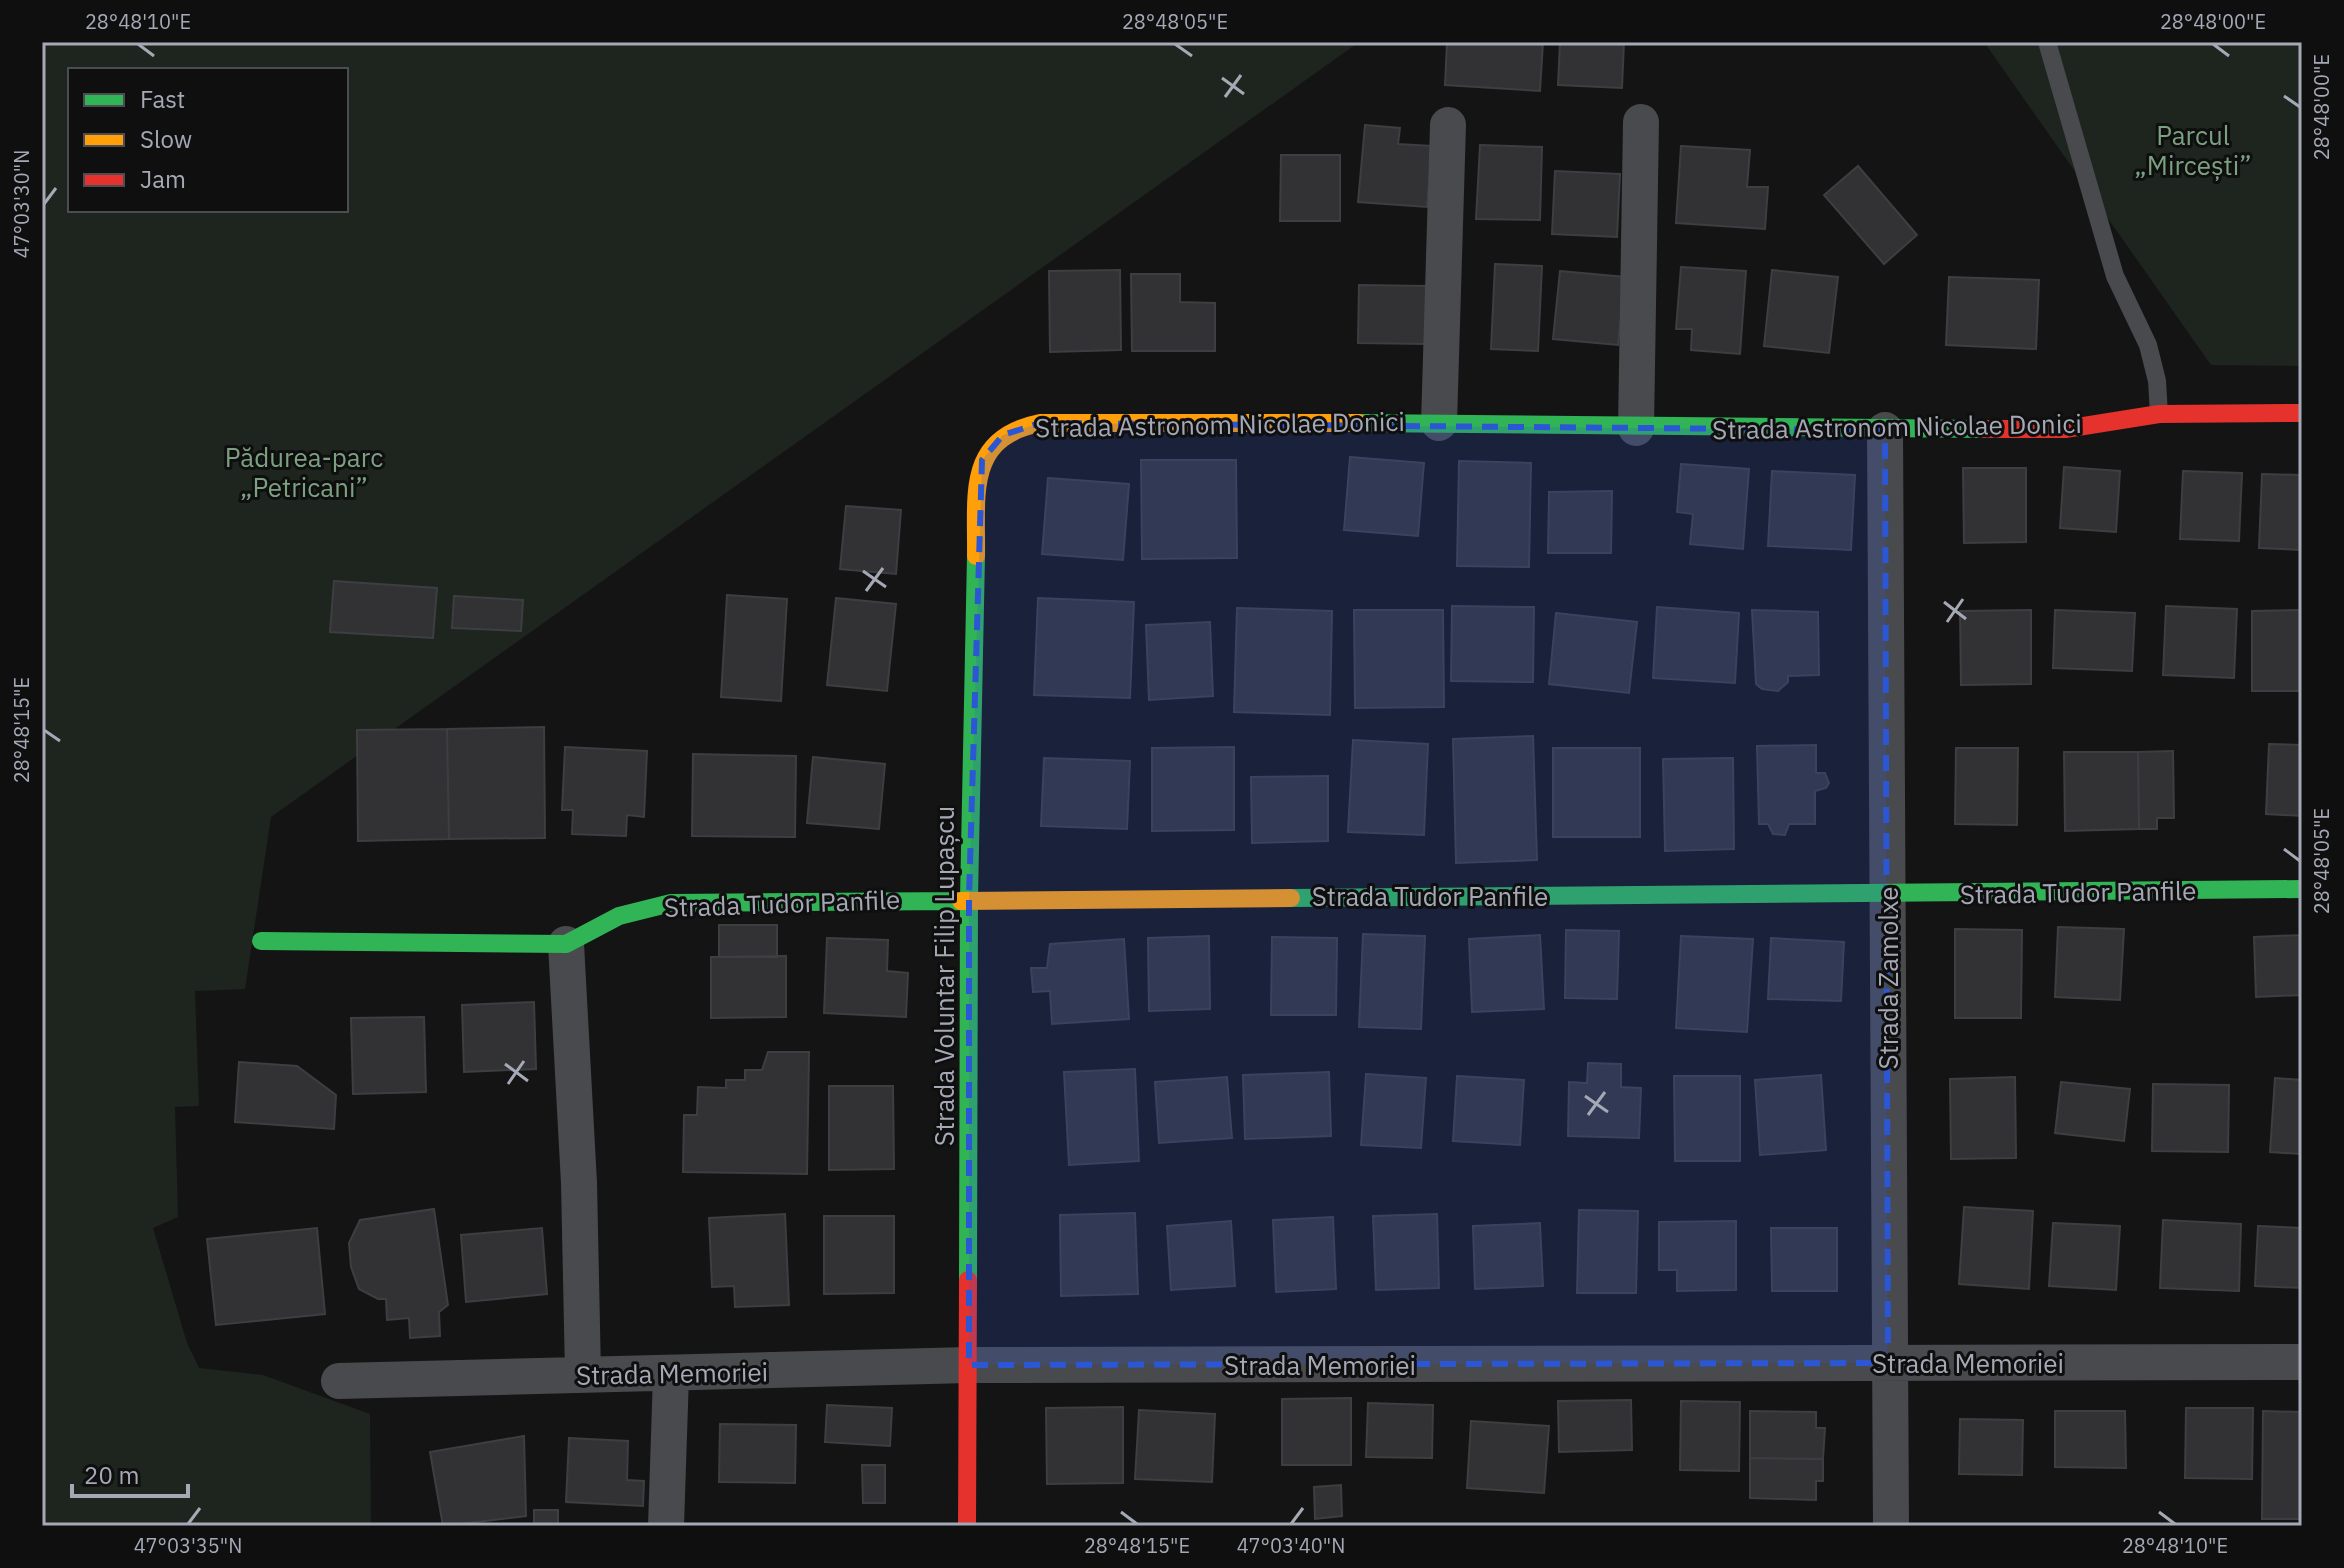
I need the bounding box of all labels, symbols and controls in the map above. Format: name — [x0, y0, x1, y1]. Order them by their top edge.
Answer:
text: 28°48'10"E — [85, 8, 191, 35]
text: 28°48'05"E — [1122, 8, 1228, 35]
text: 28°48'00"E — [2160, 8, 2266, 35]
text: 28°48'00"E — [2308, 54, 2335, 160]
legend — [68, 68, 348, 212]
text: Fast — [140, 83, 185, 115]
park label: Parcul „Mircești” — [2134, 118, 2252, 182]
text: Slow — [140, 123, 192, 155]
text: 47°03'30"N — [8, 150, 35, 258]
text: Jam — [140, 163, 186, 195]
street label: Strada Astronom Nicolae Donici — [1035, 404, 1405, 444]
street label: Strada Astronom Nicolae Donici — [1712, 406, 2082, 446]
park label: Pădurea-parc „Petricani” — [225, 440, 383, 504]
text: 28°48'15"E — [8, 677, 35, 783]
street label: Strada Voluntar Filip Lupașcu — [927, 806, 961, 1146]
text: 28°48'05"E — [2308, 808, 2335, 914]
street label: Strada Tudor Panfile — [1959, 873, 2197, 911]
street label: Strada Tudor Panfile — [1312, 879, 1548, 913]
street label: Strada Tudor Panfile — [663, 882, 901, 924]
street label: Strada Zamolxe — [1871, 886, 1905, 1070]
street label: Strada Memoriei — [1872, 1346, 2064, 1380]
street label: Strada Memoriei — [1224, 1348, 1416, 1382]
street label: Strada Memoriei — [576, 1354, 768, 1392]
scale bar — [72, 1448, 188, 1498]
text: 20 m — [84, 1459, 139, 1491]
text: 47°03'35"N — [134, 1532, 242, 1559]
text: 28°48'15"E — [1084, 1532, 1190, 1559]
text: 47°03'40"N — [1237, 1532, 1345, 1559]
text: 28°48'10"E — [2122, 1532, 2228, 1559]

